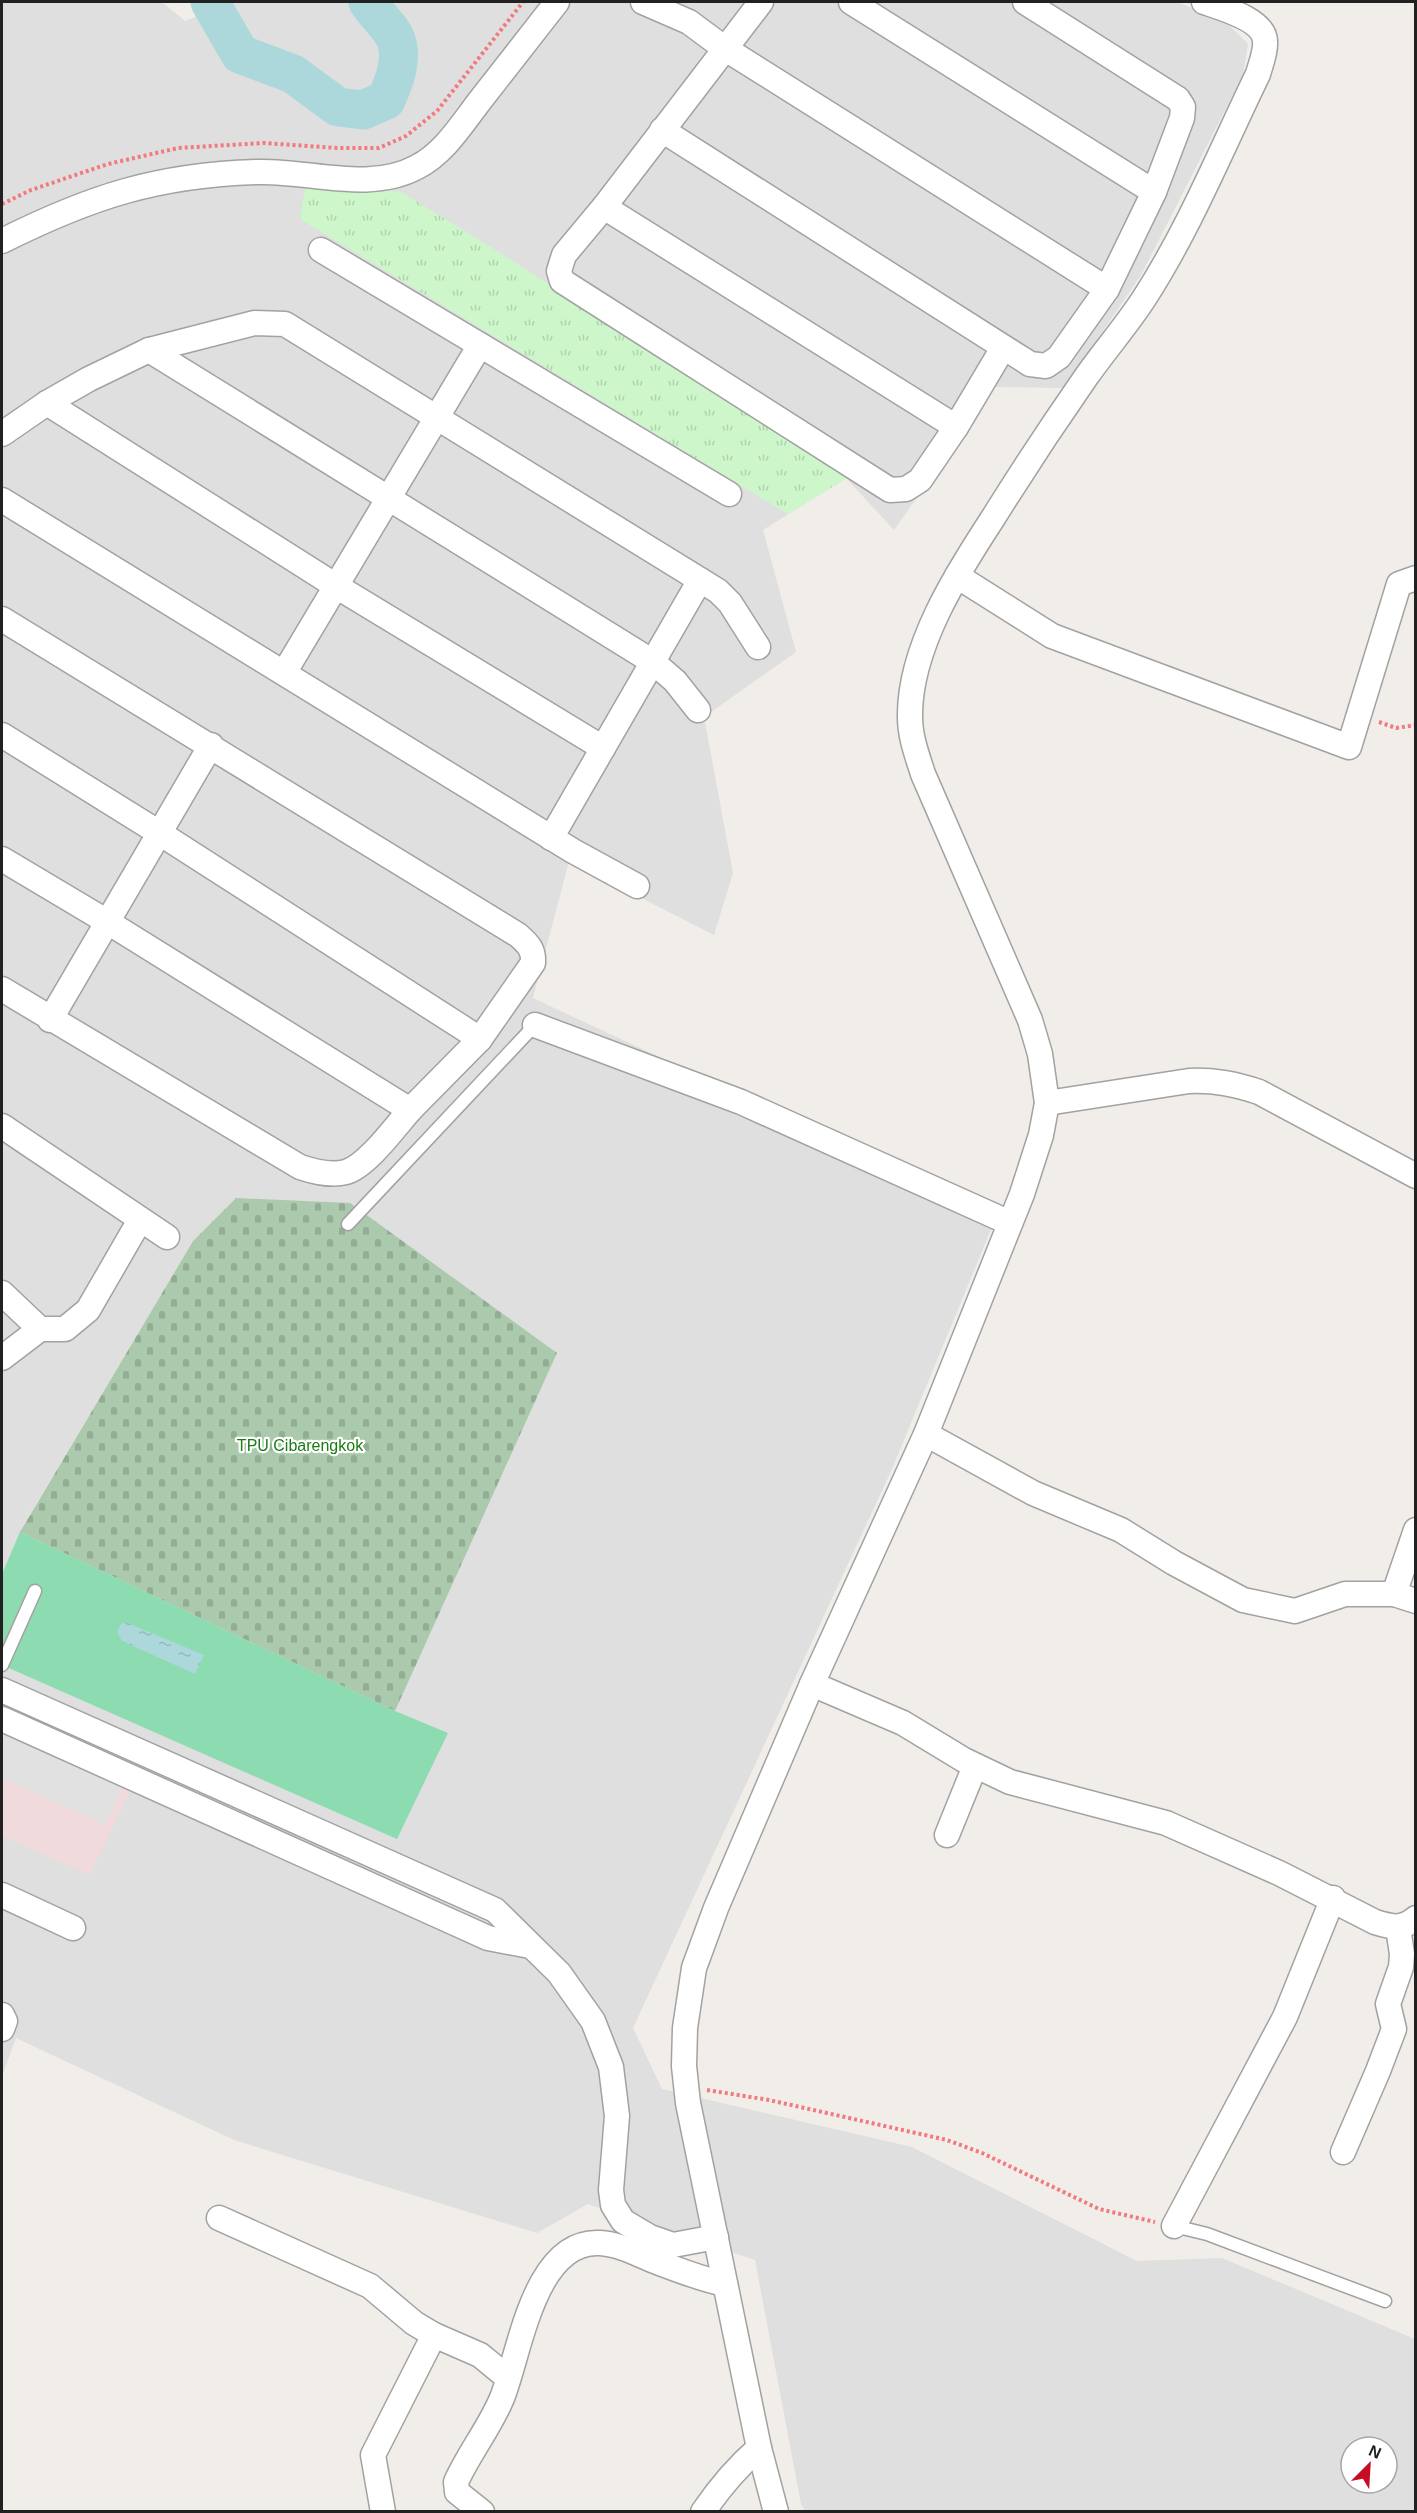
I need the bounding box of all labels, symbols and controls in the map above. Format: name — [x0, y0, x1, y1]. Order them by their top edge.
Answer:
park label: TPU Cibarengkok — [237, 1437, 364, 1454]
north arrow — [1339, 2435, 1399, 2495]
text: N — [1366, 2442, 1384, 2462]

